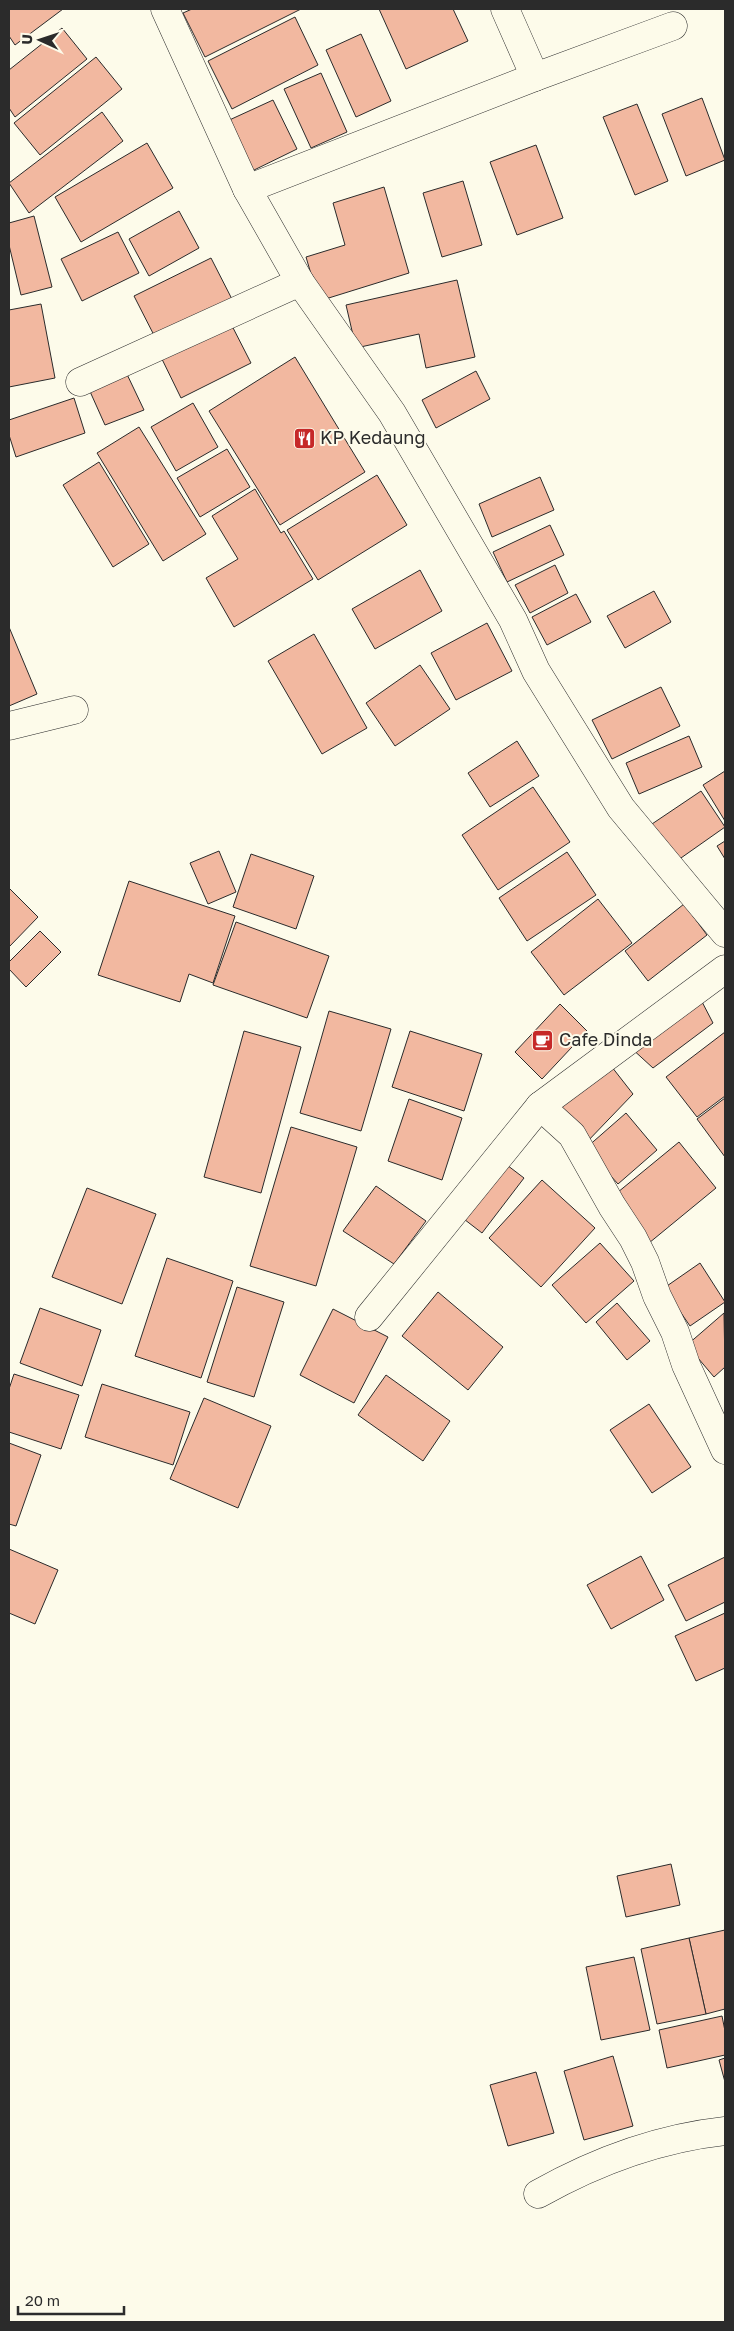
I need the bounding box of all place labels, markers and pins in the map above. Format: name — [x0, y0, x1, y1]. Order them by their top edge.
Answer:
restaurant icon: KP Kedaung — [292, 426, 316, 450]
place label: KP Kedaung — [320, 426, 425, 448]
cafe icon: Cafe Dinda — [531, 1028, 555, 1052]
place label: Cafe Dinda — [559, 1028, 652, 1050]

